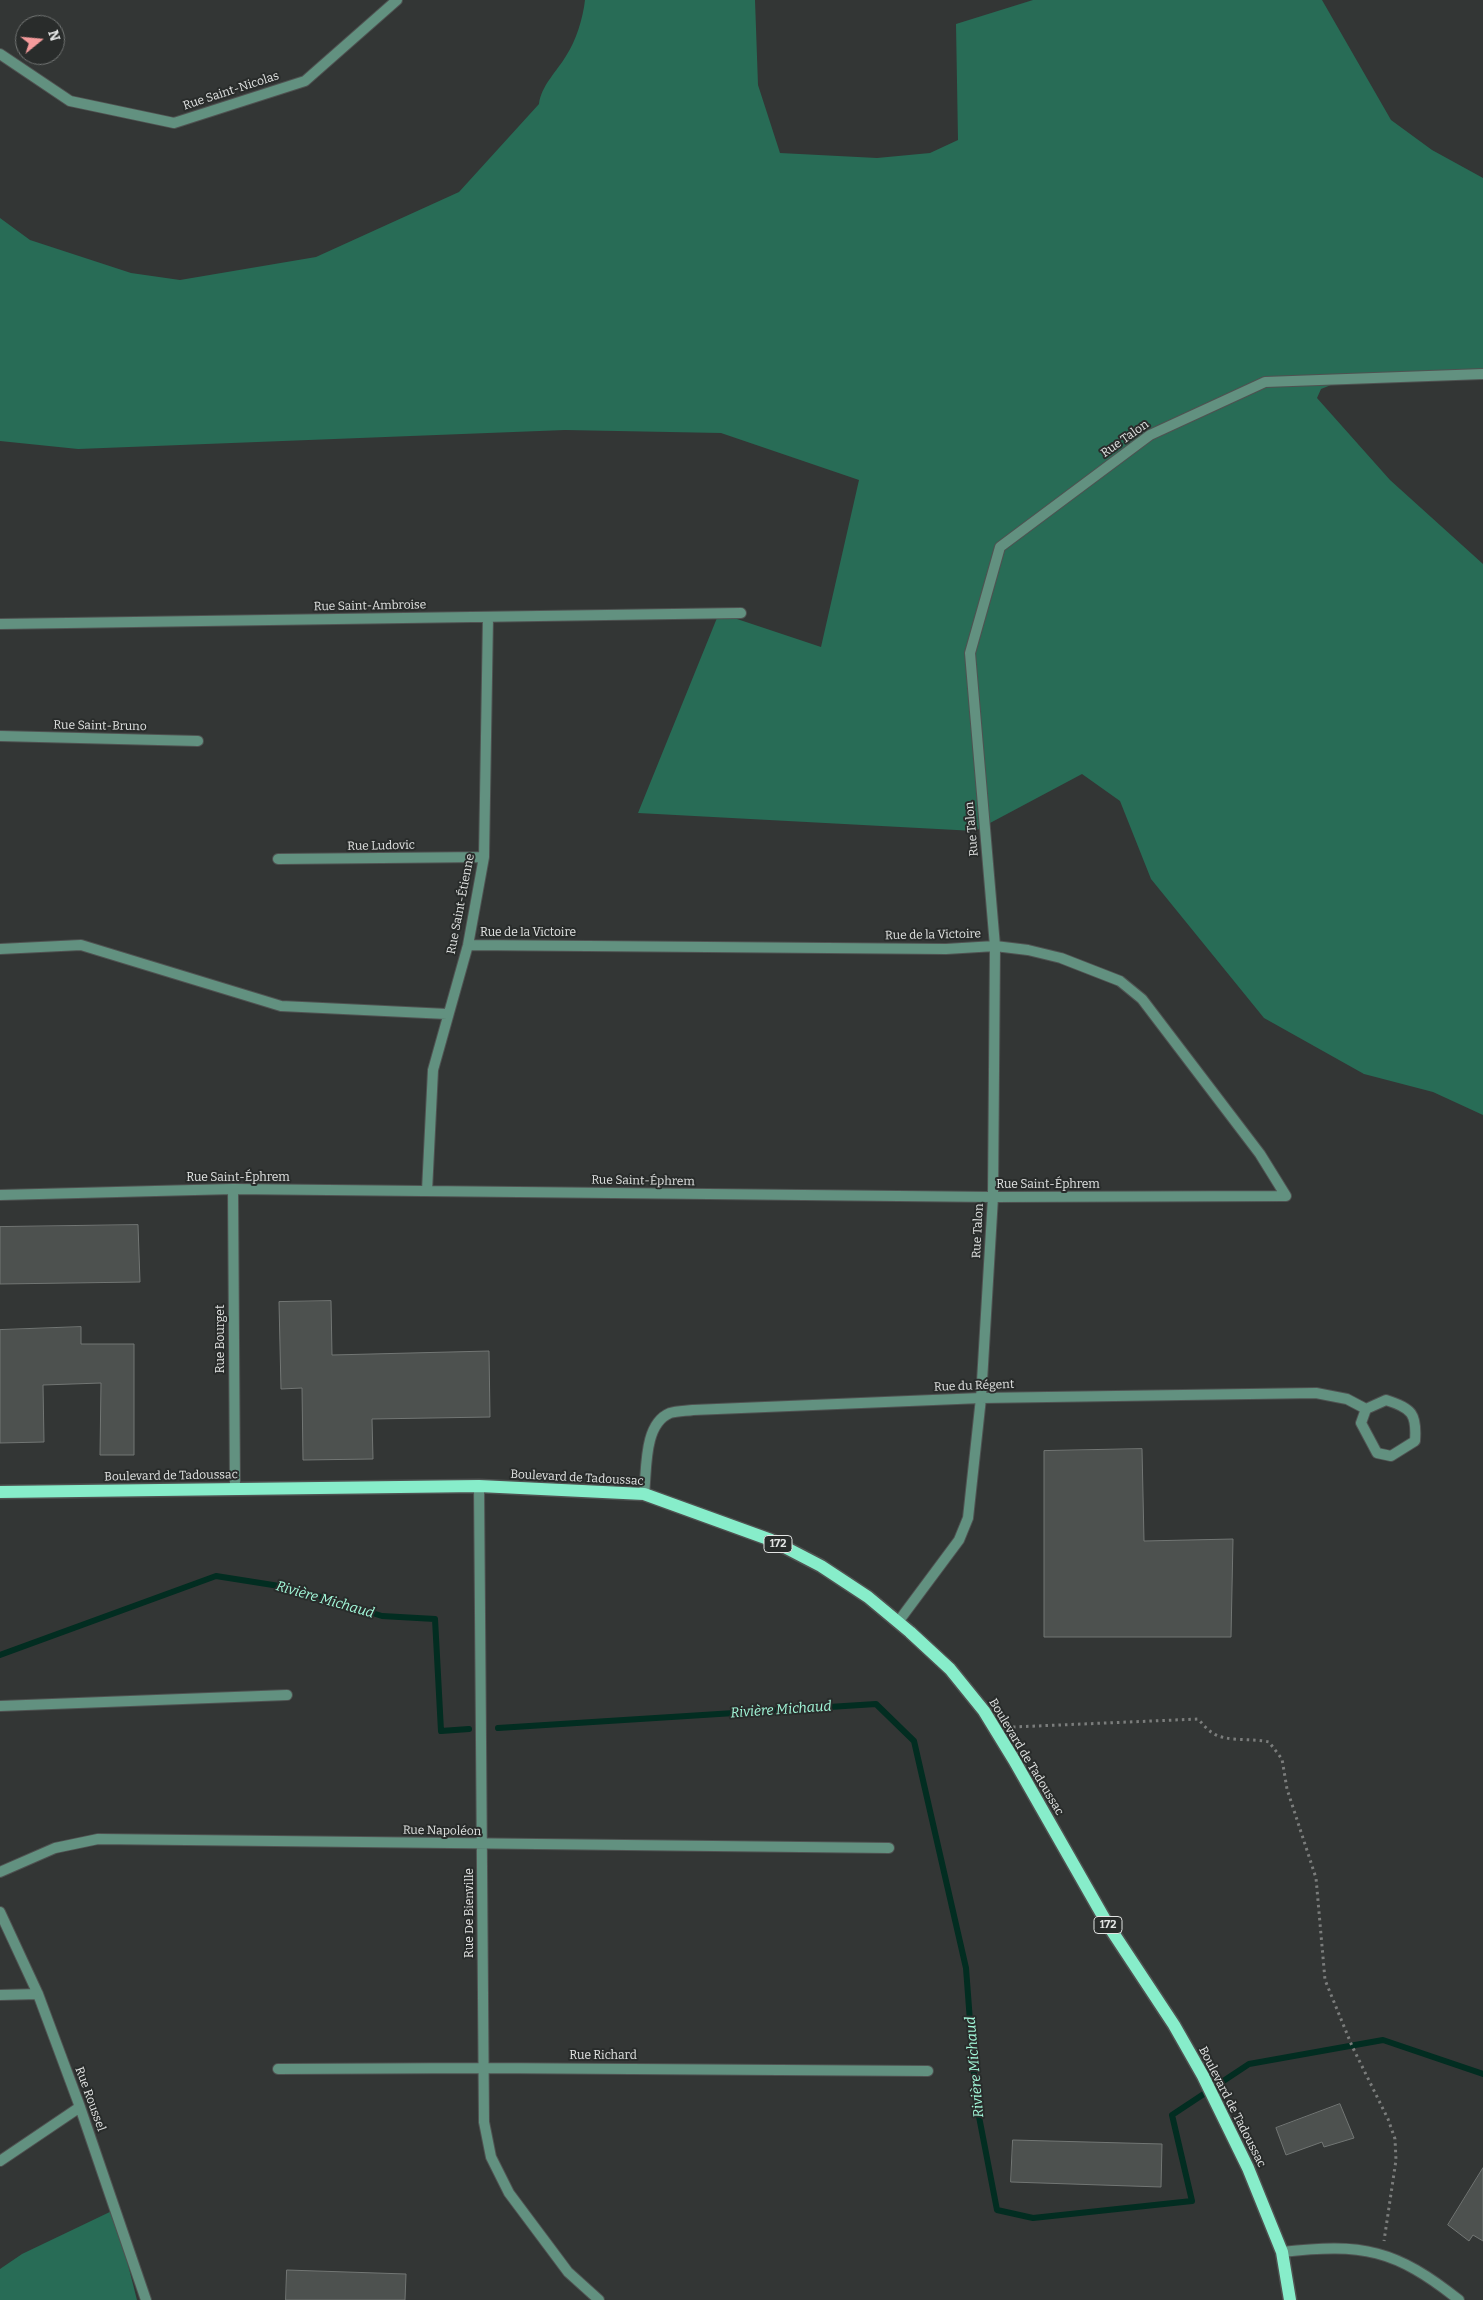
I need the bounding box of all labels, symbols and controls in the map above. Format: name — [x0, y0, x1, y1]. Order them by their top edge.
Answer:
north arrow — [15, 15, 65, 65]
text: N — [44, 28, 64, 43]
street label: Rue Saint-Nicolas — [181, 69, 281, 113]
street label: Rue Talon — [1098, 417, 1152, 461]
street label: Rue Saint-Ambroise — [314, 598, 426, 614]
street label: Rue Saint-Bruno — [53, 718, 147, 734]
street label: Rue Talon — [962, 801, 982, 857]
street label: Rue Ludovic — [347, 838, 415, 854]
street label: Rue Saint-Étienne — [444, 853, 478, 955]
street label: Rue de la Victoire — [480, 926, 576, 940]
street label: Rue de la Victoire — [885, 927, 981, 943]
street label: Rue Saint-Éphrem — [186, 1171, 290, 1185]
street label: Rue Saint-Éphrem — [591, 1173, 695, 1189]
street label: Rue Saint-Éphrem — [996, 1178, 1100, 1192]
street label: Rue Talon — [969, 1203, 987, 1259]
street label: Rue Bourget — [214, 1305, 228, 1373]
street label: Rue du Régent — [934, 1377, 1014, 1395]
street label: Boulevard de Tadoussac — [510, 1467, 644, 1489]
street label: Boulevard de Tadoussac — [104, 1468, 238, 1484]
road number: 172 — [764, 1536, 792, 1552]
water label: Rivière Michaud — [274, 1578, 376, 1622]
street label: Boulevard de Tadoussac — [985, 1696, 1067, 1818]
water label: Rivière Michaud — [730, 1698, 832, 1722]
street label: Rue Napoléon — [403, 1823, 481, 1839]
street label: Rue De Bienville — [463, 1868, 477, 1958]
road number: 172 — [1094, 1916, 1122, 1934]
water label: Rivière Michaud — [962, 2016, 988, 2118]
street label: Boulevard de Tadoussac — [1195, 2044, 1269, 2170]
street label: Rue Richard — [569, 2049, 637, 2063]
street label: Rue Roussel — [72, 2065, 108, 2133]

